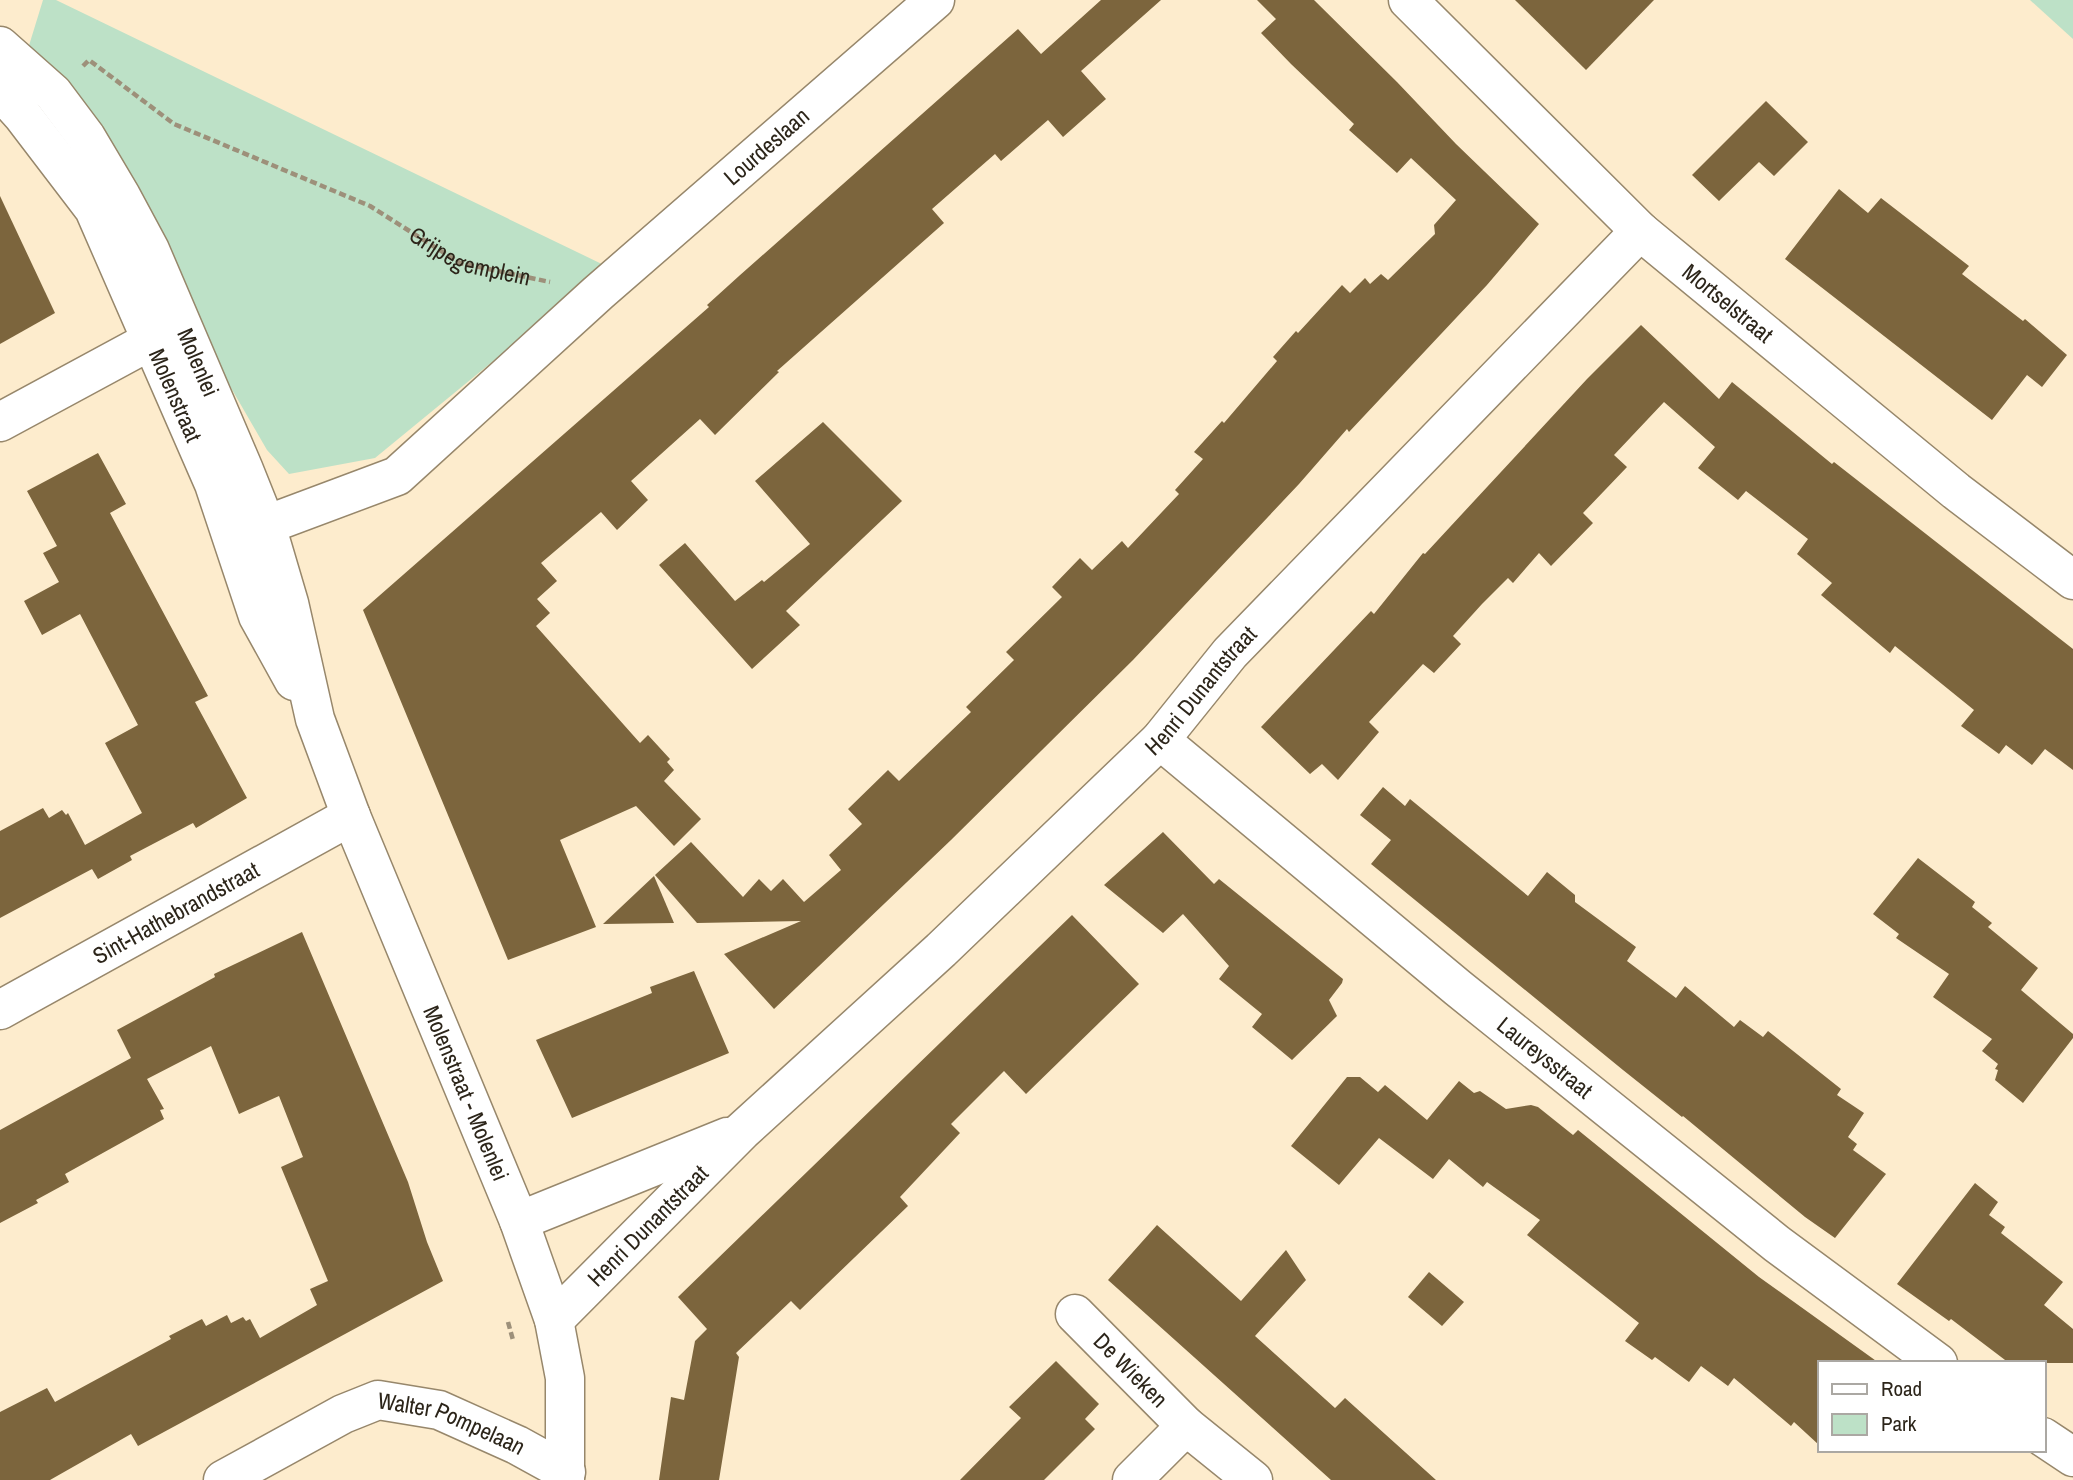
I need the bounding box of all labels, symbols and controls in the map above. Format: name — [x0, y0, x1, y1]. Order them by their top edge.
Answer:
street label: Lourdeslaan — [717, 100, 816, 192]
street label: Grijpegemplein — [403, 219, 533, 292]
street label: Mortselstraat — [1676, 256, 1780, 349]
street label: Molenlei — [170, 323, 227, 401]
street label: Molenstraat — [142, 344, 210, 447]
street label: Henri Dunantstraat — [1138, 619, 1263, 762]
street label: Sint-Hathebrandstraat — [87, 854, 264, 971]
street label: Molenstraat - Molenlei — [416, 1001, 517, 1185]
street label: Laureysstraat — [1491, 1009, 1599, 1105]
street label: Henri Dunantstraat — [580, 1158, 715, 1293]
street label: De Wieken — [1087, 1326, 1175, 1414]
legend — [1818, 1361, 2045, 1452]
text: Road — [1881, 1374, 1922, 1403]
street label: Walter Pompelaan — [376, 1384, 531, 1462]
text: Park — [1881, 1409, 1917, 1438]

